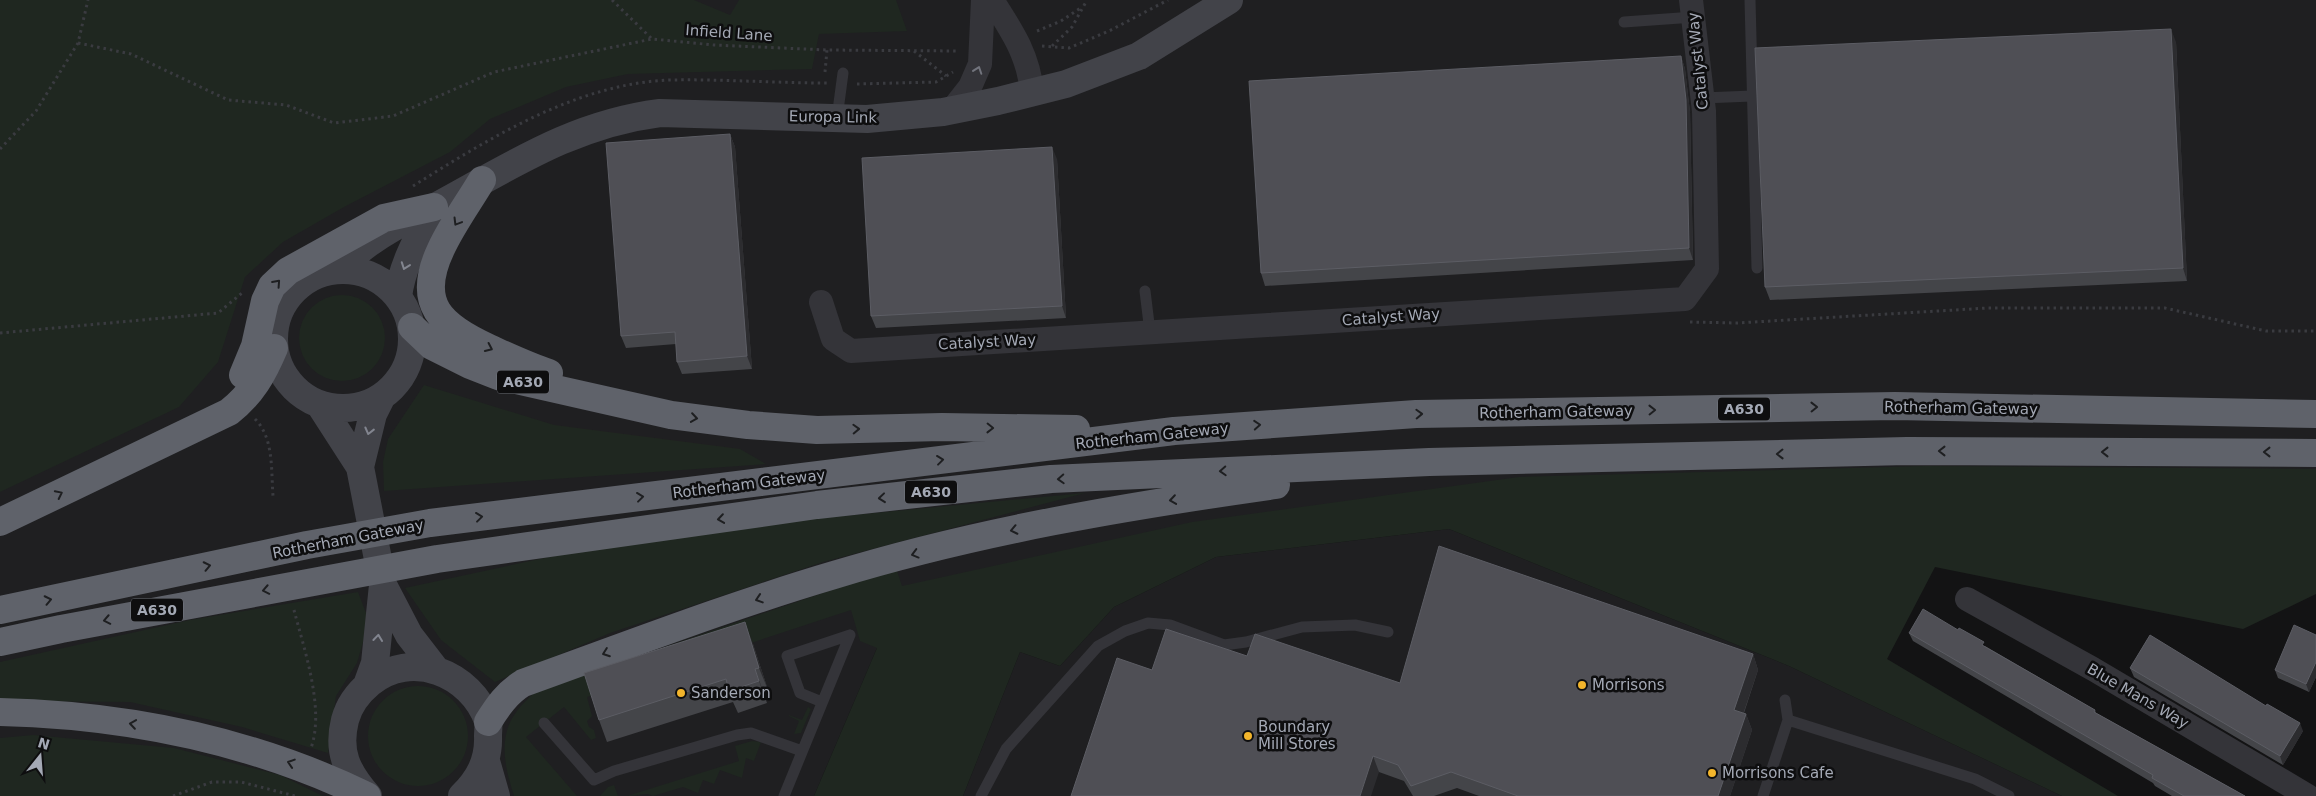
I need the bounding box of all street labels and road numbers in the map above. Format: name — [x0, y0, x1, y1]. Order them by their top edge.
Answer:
street label: Catalyst Way — [1684, 11, 1712, 111]
street label: Infield Lane — [685, 21, 773, 45]
street label: Europa Link — [789, 107, 878, 127]
street label: Catalyst Way — [1341, 305, 1441, 329]
street label: Catalyst Way — [937, 330, 1037, 354]
road number: A630 — [497, 371, 549, 394]
road number: A630 — [1718, 398, 1770, 420]
street label: Rotherham Gateway — [1884, 398, 2038, 418]
street label: Rotherham Gateway — [1479, 402, 1633, 422]
street label: Rotherham Gateway — [1075, 419, 1230, 453]
street label: Rotherham Gateway — [672, 466, 827, 502]
road number: A630 — [905, 481, 957, 504]
street label: Rotherham Gateway — [271, 515, 425, 563]
road number: A630 — [131, 598, 183, 622]
street label: Blue Mans Way — [2084, 660, 2192, 732]

